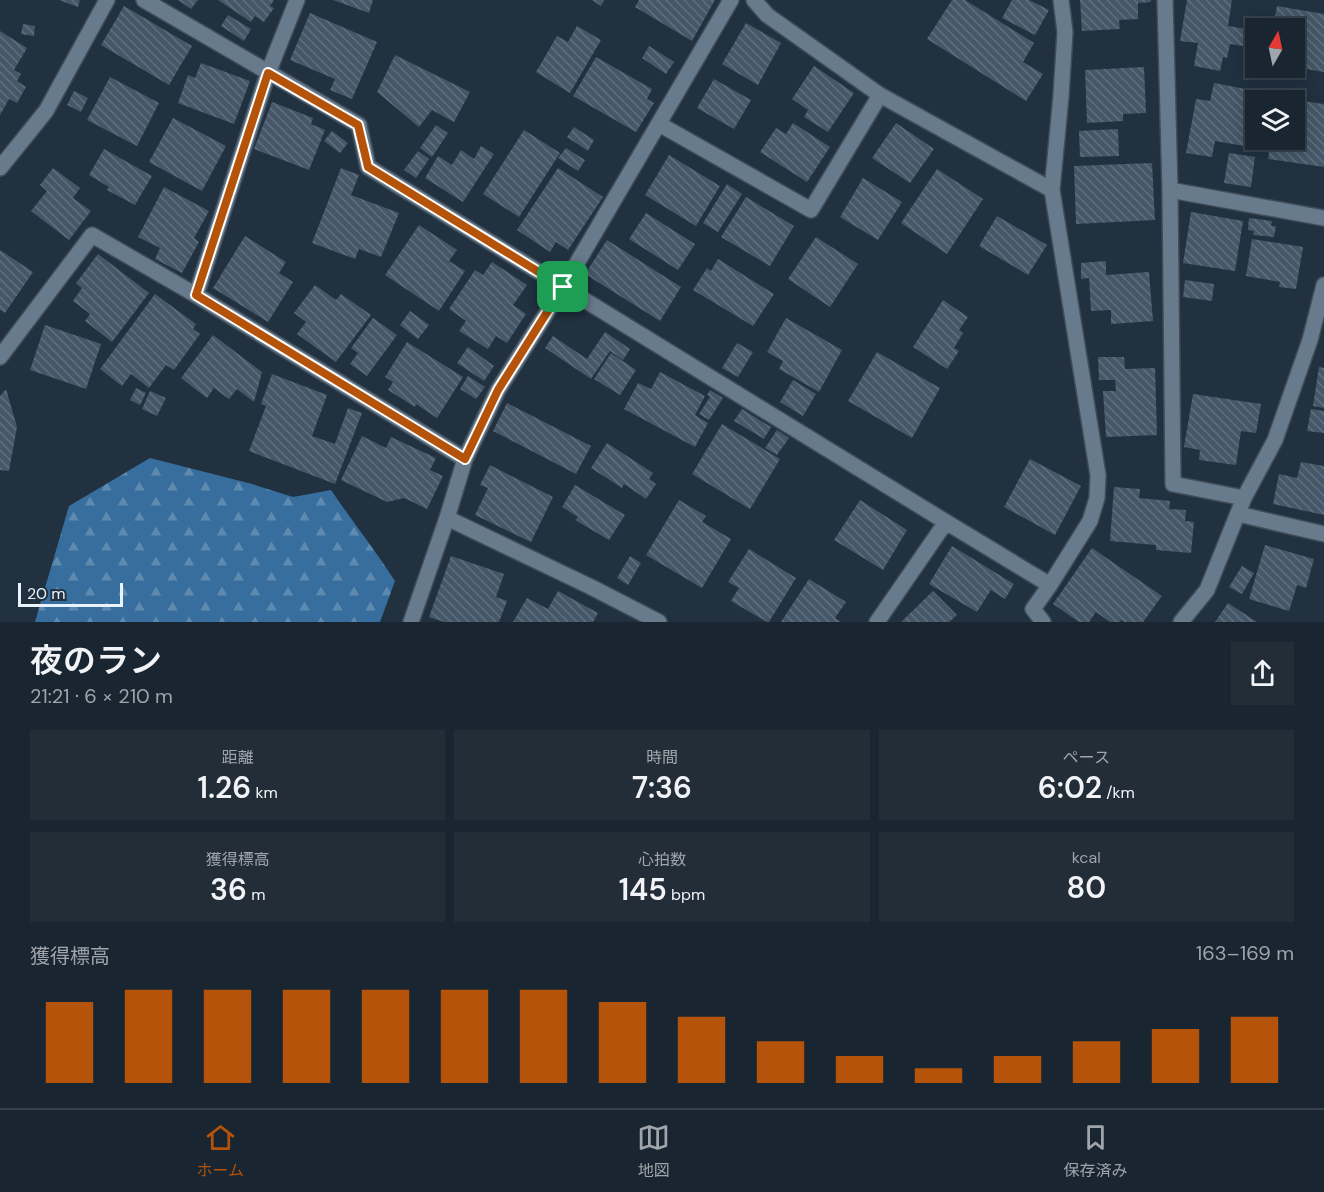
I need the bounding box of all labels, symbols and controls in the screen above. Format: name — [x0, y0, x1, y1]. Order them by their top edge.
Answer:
north arrow — [1245, 18, 1305, 78]
map controls — [1245, 18, 1305, 150]
button: layers — [1245, 90, 1305, 150]
pin — [537, 261, 588, 312]
icon: arrive — [546, 270, 579, 303]
scale bar — [18, 580, 123, 608]
text: 20 m — [27, 583, 66, 604]
text: 夜のラン — [30, 639, 162, 682]
button: share — [1231, 642, 1294, 705]
text: 21:21 · 6 × 210 m — [30, 683, 173, 709]
text: 距離 — [222, 747, 254, 768]
text: 時間 — [646, 747, 678, 768]
text: ペース — [1063, 747, 1110, 768]
text: 1.26 — [197, 768, 251, 807]
text: 7:36 — [632, 768, 692, 807]
text: 6:02 — [1038, 768, 1102, 807]
text: km — [251, 782, 278, 803]
text: /km — [1102, 782, 1135, 803]
text: kcal — [1072, 847, 1101, 868]
text: 獲得標高 — [206, 849, 270, 870]
text: 心拍数 — [638, 849, 686, 870]
text: 80 — [1066, 868, 1106, 907]
text: 36 — [210, 870, 247, 909]
text: 145 — [619, 870, 667, 909]
text: m — [247, 884, 265, 905]
text: bpm — [667, 884, 705, 905]
text: 163–169 m — [1196, 940, 1294, 966]
text: 獲得標高 — [30, 943, 110, 969]
tab: ホーム — [197, 1121, 244, 1181]
tab: 地図 — [637, 1121, 670, 1181]
tab: 保存済み — [1063, 1121, 1127, 1181]

